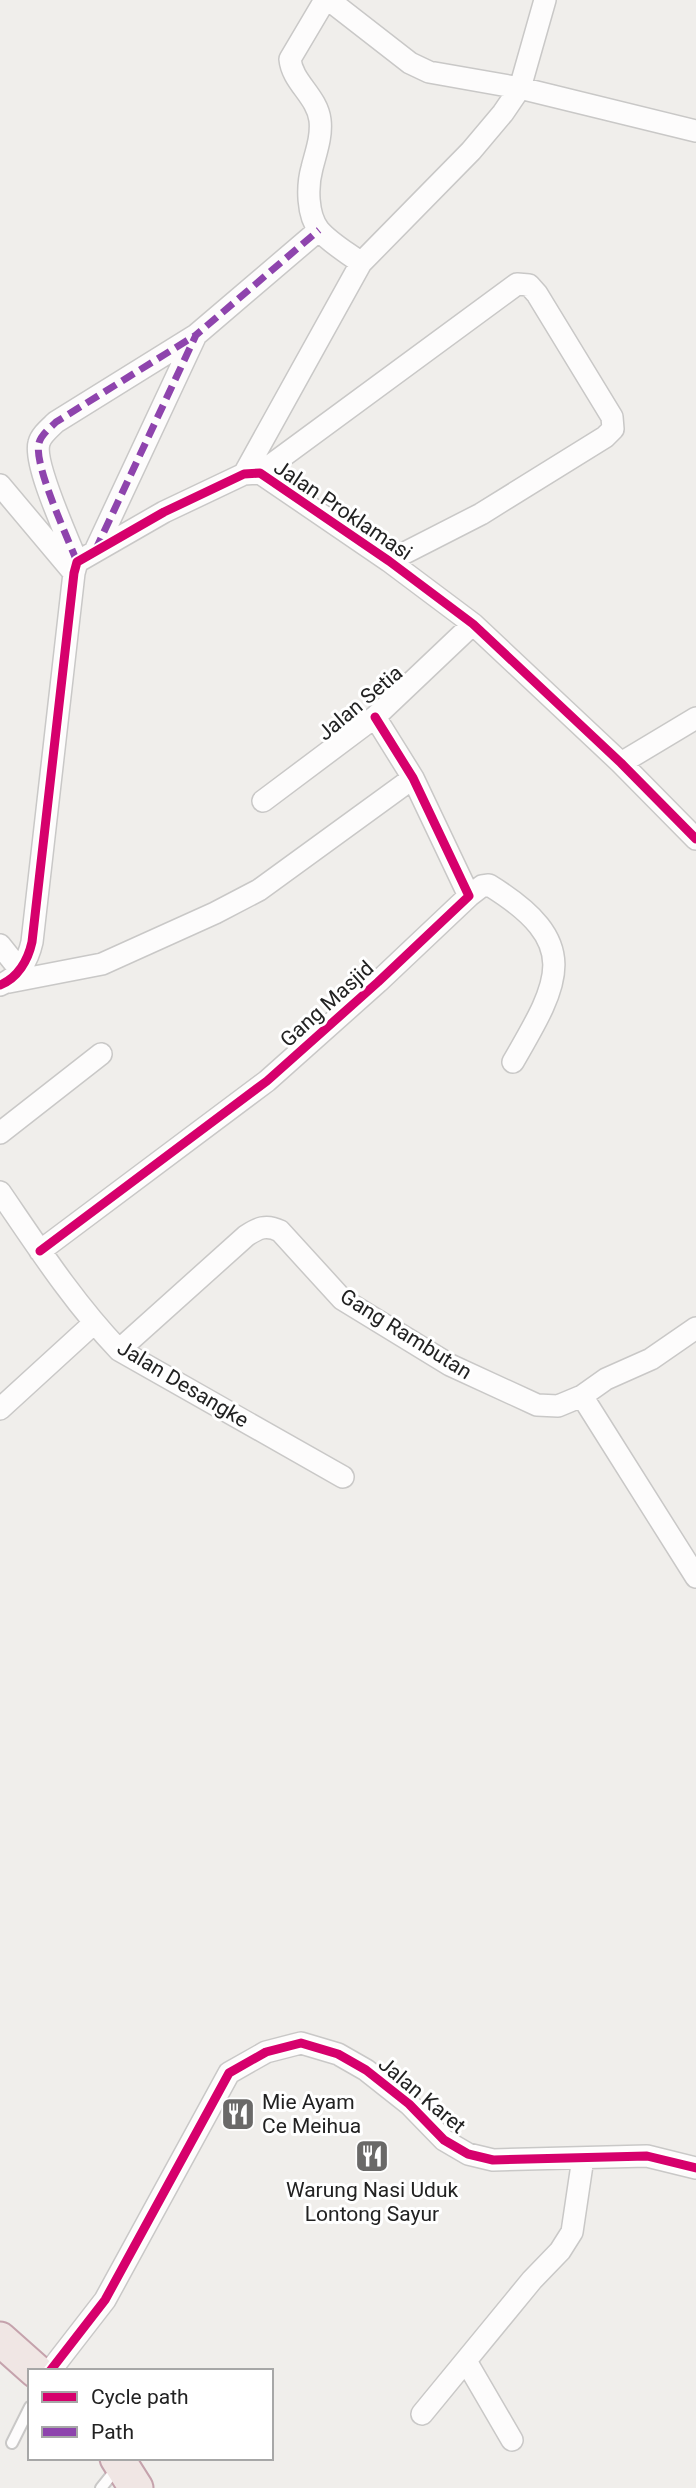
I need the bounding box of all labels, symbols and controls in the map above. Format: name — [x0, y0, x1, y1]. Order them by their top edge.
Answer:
street label: Jalan Proklamasi — [269, 455, 417, 565]
street label: Jalan Setia — [313, 661, 407, 745]
street label: Gang Masjid — [276, 956, 378, 1052]
street label: Gang Rambutan — [336, 1284, 476, 1384]
street label: Jalan Desangke — [113, 1335, 253, 1433]
street label: Jalan Karet — [374, 2052, 470, 2138]
place label: Mie Ayam Ce Meihua — [262, 2090, 361, 2138]
restaurant icon: Mie Ayam Ce Meihua — [219, 2095, 257, 2133]
restaurant icon: Warung Nasi Uduk Lontong Sayur — [353, 2137, 391, 2175]
place label: Warung Nasi Uduk Lontong Sayur — [286, 2178, 458, 2226]
legend — [28, 2369, 273, 2460]
text: Cycle path — [91, 2385, 189, 2409]
text: Path — [91, 2420, 134, 2444]

